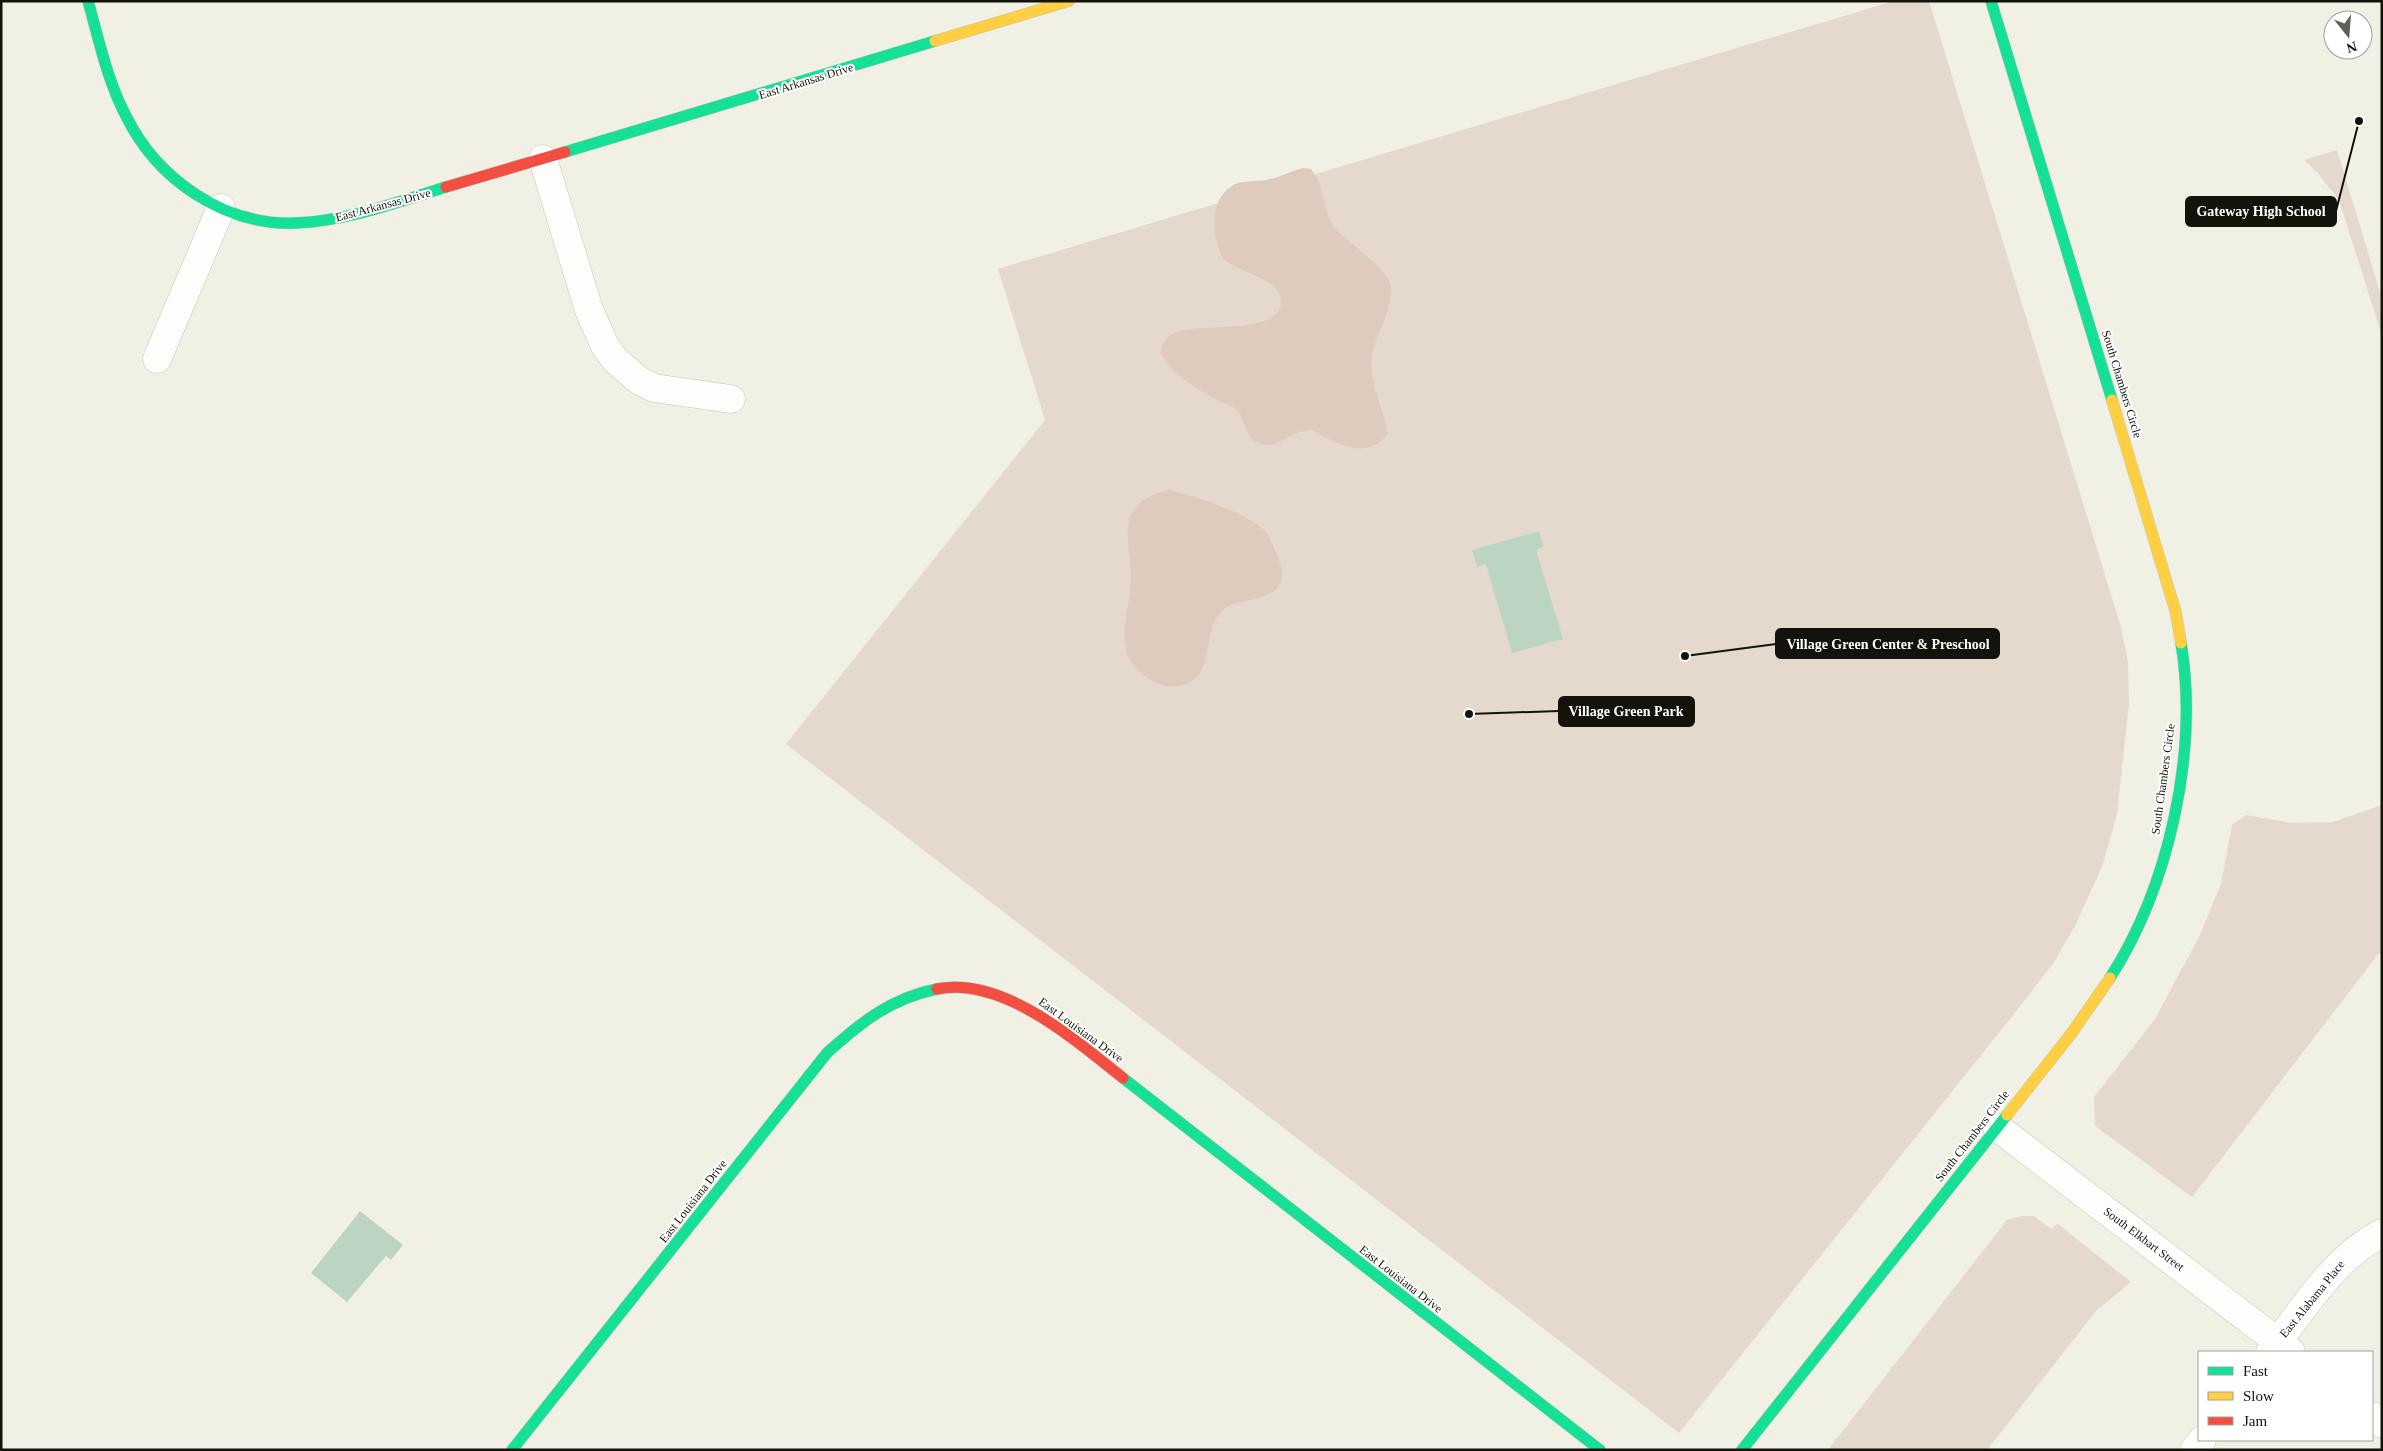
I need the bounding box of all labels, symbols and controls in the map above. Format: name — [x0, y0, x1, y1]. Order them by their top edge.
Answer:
north arrow — [2323, 10, 2373, 60]
text: N — [2345, 38, 2359, 56]
street label: East Arkansas Drive — [757, 60, 855, 102]
street label: East Arkansas Drive — [334, 186, 432, 224]
callout: Gateway High School — [2186, 197, 2336, 226]
text: Gateway High School — [2196, 204, 2326, 219]
street label: South Chambers Circle — [2099, 328, 2145, 440]
callout: Village Green Center & Preschool — [1776, 629, 1999, 658]
text: Village Green Center & Preschool — [1786, 637, 1990, 652]
callout: Village Green Park — [1559, 697, 1694, 726]
text: Village Green Park — [1568, 704, 1684, 719]
street label: South Chambers Circle — [2148, 723, 2178, 835]
street label: East Louisiana Drive — [1036, 995, 1126, 1065]
street label: South Chambers Circle — [1932, 1088, 2012, 1184]
street label: East Louisiana Drive — [656, 1157, 730, 1245]
street label: South Elkhart Street — [2101, 1204, 2188, 1274]
street label: East Louisiana Drive — [1357, 1242, 1445, 1316]
street label: East Alabama Place — [2277, 1258, 2347, 1340]
legend — [2198, 1351, 2373, 1441]
text: Fast — [2243, 1363, 2269, 1379]
text: Slow — [2243, 1388, 2274, 1404]
text: Jam — [2243, 1413, 2267, 1429]

